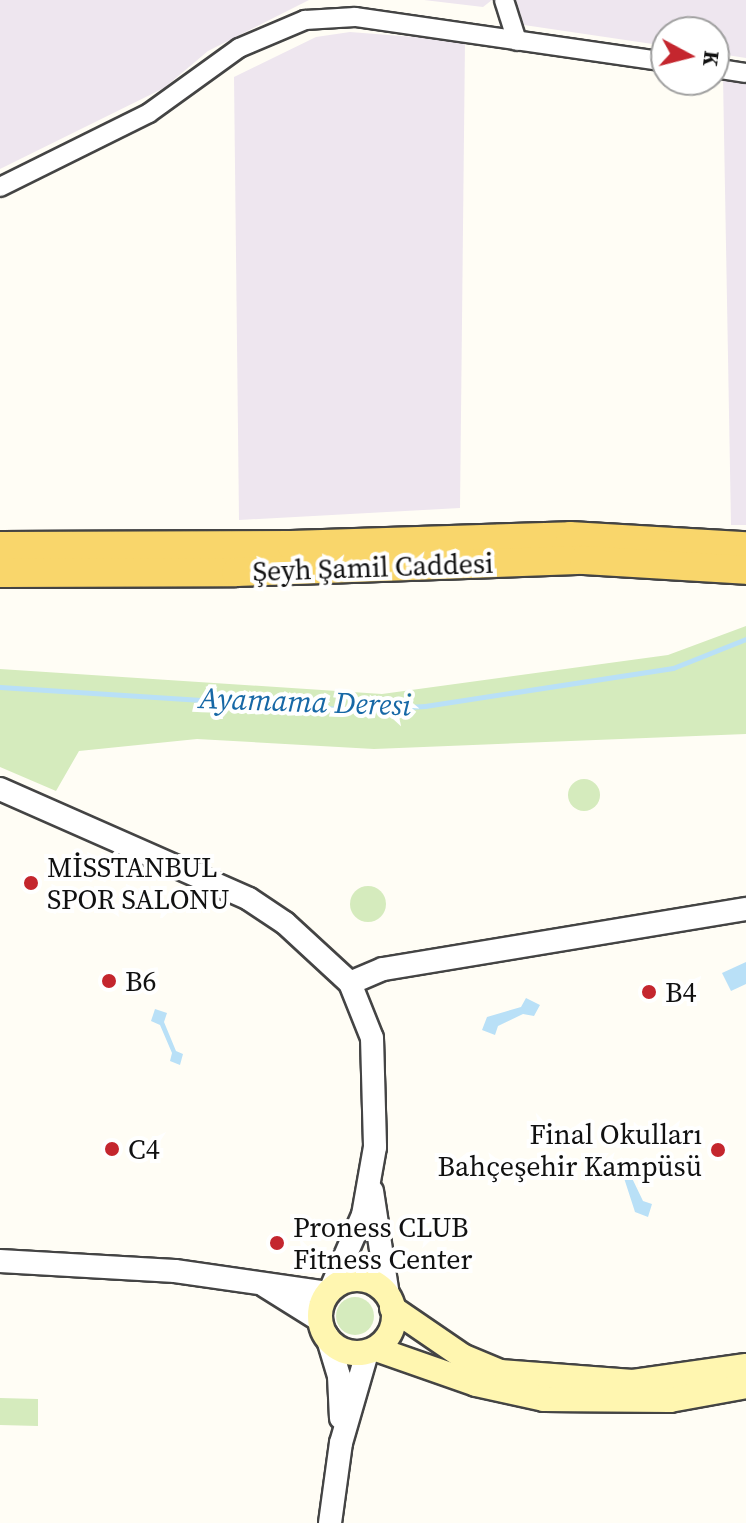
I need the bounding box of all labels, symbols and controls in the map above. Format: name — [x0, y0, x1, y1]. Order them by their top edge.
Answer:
north arrow — [650, 16, 730, 96]
text: K — [696, 49, 728, 68]
street label: Şeyh Şamil Caddesi — [252, 546, 494, 588]
water label: Ayamama Deresi — [198, 680, 412, 724]
place label: MİSSTANBUL SPOR SALONU — [47, 850, 230, 916]
marker: MİSSTANBUL SPOR SALONU — [22, 874, 40, 892]
place label: B6 — [125, 964, 157, 998]
marker: B6 — [100, 972, 118, 990]
place label: B4 — [665, 975, 697, 1009]
marker: B4 — [640, 983, 658, 1001]
place label: Final Okulları Bahçeşehir Kampüsü — [438, 1117, 702, 1183]
place label: C4 — [128, 1132, 160, 1166]
marker: C4 — [103, 1140, 121, 1158]
marker: Final Okulları Bahçeşehir Kampüsü — [709, 1141, 727, 1159]
place label: Proness CLUB Fitness Center — [293, 1210, 472, 1276]
marker: Proness CLUB Fitness Center — [268, 1234, 286, 1252]

